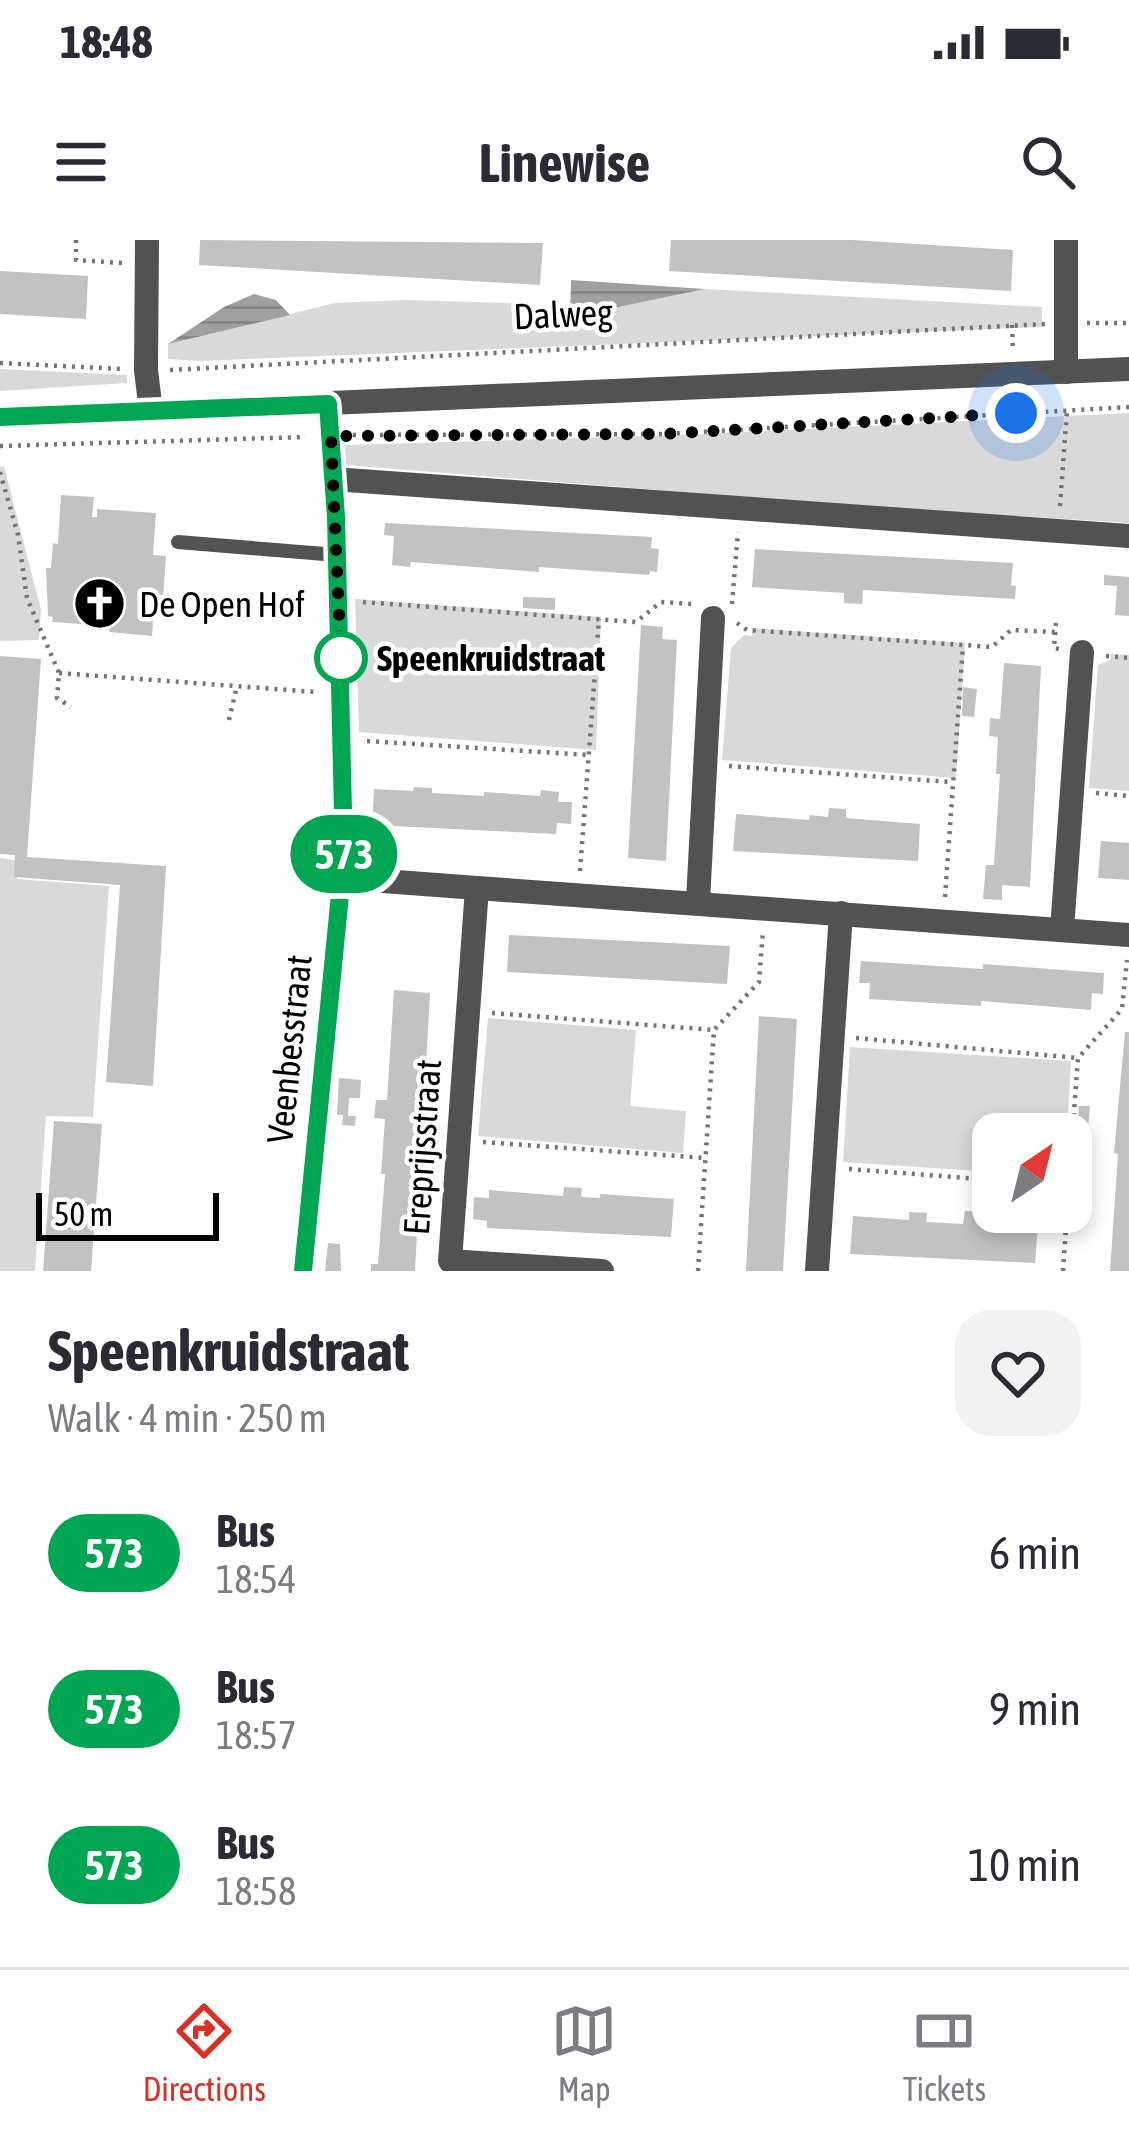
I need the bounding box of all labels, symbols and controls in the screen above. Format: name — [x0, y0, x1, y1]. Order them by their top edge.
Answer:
text: 18:48 — [60, 16, 153, 68]
icon: menu — [48, 129, 114, 195]
icon: search — [1015, 129, 1081, 195]
text: Linewise — [479, 132, 650, 193]
street label: Dalweg — [512, 290, 614, 338]
your location — [986, 383, 1046, 443]
church icon: De Open Hof — [72, 576, 128, 632]
place label: De Open Hof — [139, 583, 305, 625]
marker: Speenkruidstraat — [316, 633, 366, 683]
place label: Speenkruidstraat — [377, 637, 606, 679]
line badge: 573 — [275, 815, 413, 893]
text: 573 — [314, 830, 374, 878]
street label: Veenbesstraat — [258, 953, 320, 1145]
street label: Ereprijsstraat — [395, 1058, 449, 1236]
north arrow — [972, 1113, 1092, 1233]
map controls — [972, 1113, 1092, 1233]
scale bar — [36, 1187, 219, 1240]
text: 50 m — [54, 1195, 113, 1233]
button: heart — [955, 1310, 1081, 1436]
text: Speenkruidstraat — [48, 1318, 409, 1383]
text: Walk · 4 min · 250 m — [48, 1396, 327, 1440]
text: Bus — [216, 1505, 275, 1557]
text: 6 min — [989, 1527, 1081, 1579]
text: 573 — [84, 1529, 144, 1577]
text: 18:54 — [216, 1557, 296, 1601]
text: Bus — [216, 1661, 275, 1713]
text: 9 min — [989, 1683, 1081, 1735]
text: 573 — [84, 1685, 144, 1733]
text: 18:57 — [216, 1713, 296, 1757]
text: Bus — [216, 1817, 275, 1869]
text: 10 min — [968, 1839, 1081, 1891]
text: 573 — [84, 1841, 144, 1889]
text: 18:58 — [216, 1869, 296, 1913]
tab: Directions — [143, 1998, 266, 2108]
tab: Map — [551, 1998, 617, 2108]
tab: Tickets — [903, 1998, 986, 2108]

